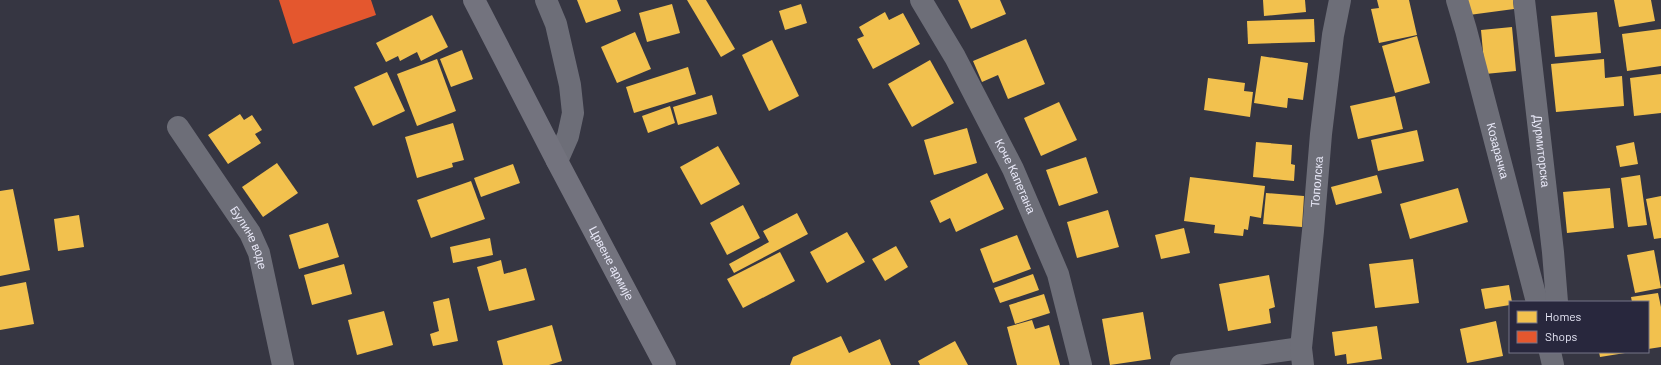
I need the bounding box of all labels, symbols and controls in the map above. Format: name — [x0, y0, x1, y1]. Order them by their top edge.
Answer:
street label: Дурмиторска — [1530, 114, 1554, 188]
street label: Козарачка — [1484, 121, 1513, 180]
street label: Коче Капетана — [993, 136, 1039, 216]
street label: Тополска — [1307, 155, 1325, 208]
street label: Булине воде — [228, 203, 270, 271]
street label: Црвене армије — [586, 223, 638, 303]
legend — [1509, 301, 1649, 353]
text: Homes — [1545, 309, 1582, 323]
text: Shops — [1545, 329, 1578, 343]

